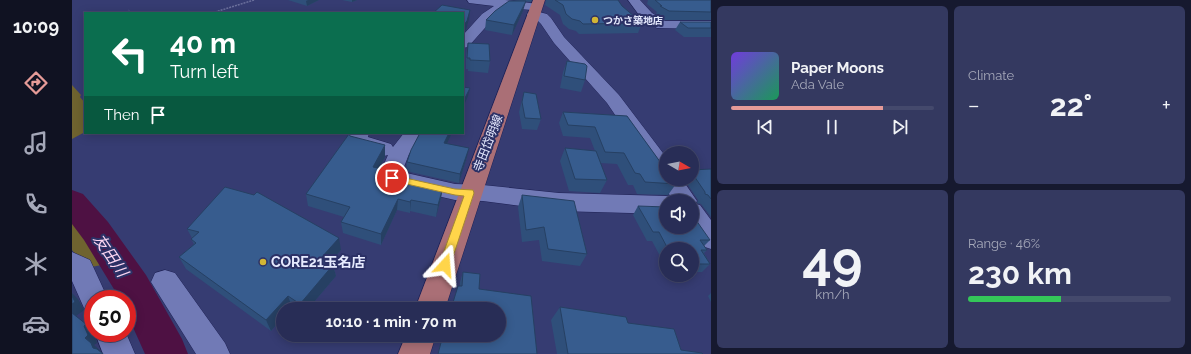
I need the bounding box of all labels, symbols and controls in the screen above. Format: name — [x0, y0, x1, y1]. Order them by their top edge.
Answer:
marker: つかさ築地店 — [590, 15, 600, 25]
place label: つかさ築地店 — [603, 15, 663, 26]
text: 10:09 — [13, 16, 59, 37]
text: 40 m — [170, 27, 236, 60]
icon: left — [104, 28, 156, 80]
text: Paper Moons — [791, 59, 884, 77]
text: Turn left — [170, 61, 239, 82]
text: Climate — [968, 68, 1014, 83]
icon: directions — [22, 69, 50, 97]
text: Ada Vale — [791, 77, 844, 92]
text: 22° — [1050, 88, 1092, 123]
text: − — [968, 92, 980, 118]
text: + — [1162, 92, 1171, 118]
icon: arrive — [147, 104, 169, 126]
text: Then — [104, 106, 139, 124]
street label: 寺田岱明線 — [471, 112, 505, 174]
icon: previous — [754, 116, 776, 138]
icon: pause — [821, 116, 843, 138]
icon: next — [889, 116, 911, 138]
icon: music — [22, 129, 50, 157]
north arrow — [659, 146, 699, 186]
map controls — [659, 146, 699, 282]
pin — [375, 161, 409, 195]
icon: arrive — [381, 167, 403, 189]
icon: phone — [22, 190, 50, 218]
button: sound — [659, 194, 699, 234]
water label: 友田川 — [89, 230, 133, 282]
text: 49 — [802, 230, 863, 291]
text: Range · 46% — [968, 236, 1040, 251]
button: search — [659, 242, 699, 282]
position arrow — [424, 244, 466, 286]
icon: climate — [22, 250, 50, 278]
place label: CORE21玉名店 — [271, 254, 366, 270]
text: 230 km — [968, 256, 1072, 291]
marker: CORE21玉名店 — [258, 257, 268, 267]
text: km/h — [815, 287, 850, 302]
speed limit sign: 50 — [84, 290, 136, 342]
icon: car — [22, 310, 50, 338]
text: 10:10 · 1 min · 70 m — [325, 313, 457, 331]

